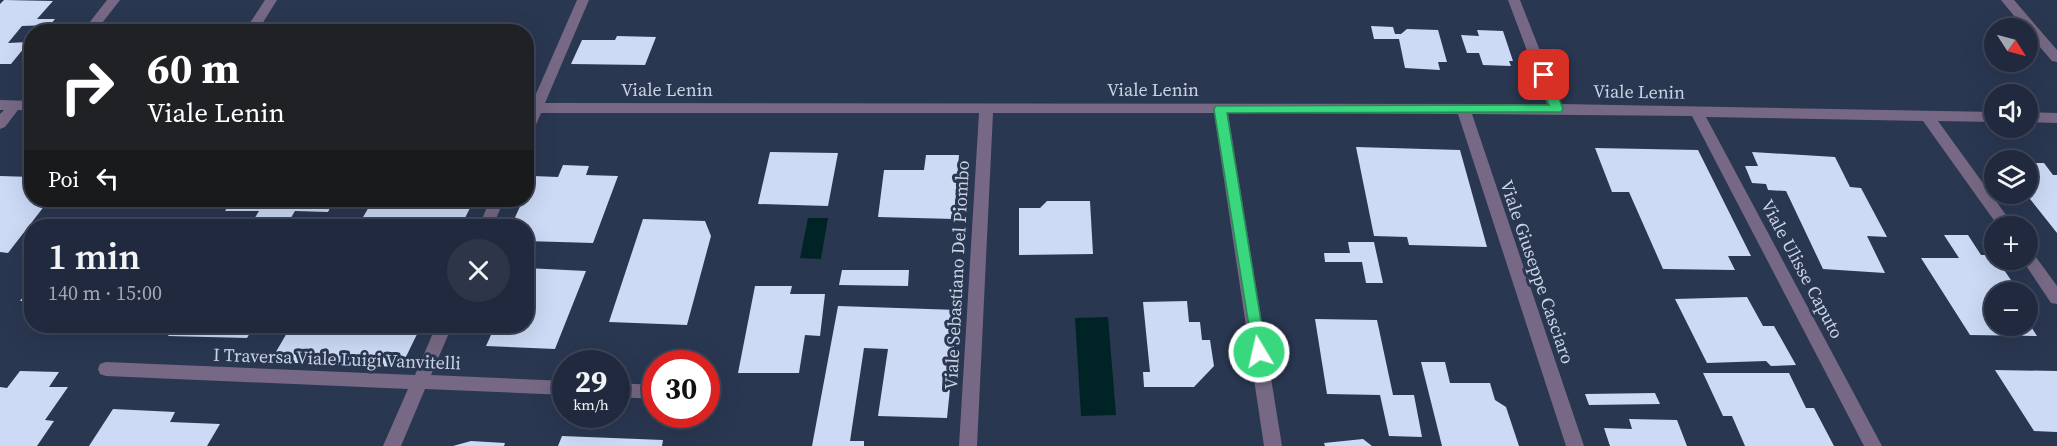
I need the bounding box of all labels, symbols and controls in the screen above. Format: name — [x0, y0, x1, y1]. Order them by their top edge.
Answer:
north arrow — [1984, 18, 2038, 72]
map controls — [1984, 18, 2038, 336]
text: 60 m — [147, 39, 240, 97]
icon: right — [48, 48, 126, 126]
pin — [1518, 49, 1569, 100]
icon: arrive — [1527, 58, 1560, 91]
street label: Viale Lenin — [621, 77, 713, 102]
street label: Viale Lenin — [1107, 77, 1199, 102]
street label: Viale Lenin — [1593, 78, 1685, 105]
button: sound — [1984, 84, 2038, 138]
text: Viale Lenin — [147, 94, 285, 131]
button: layers — [1984, 150, 2038, 204]
street label: Viale Sebastiano Del Piombo — [938, 160, 975, 390]
icon: left — [91, 162, 124, 195]
text: Poi — [48, 164, 79, 194]
street label: Viale Giuseppe Casciaro — [1494, 177, 1581, 367]
street label: Viale Ulisse Caputo — [1755, 195, 1850, 343]
button: + — [1984, 216, 2038, 270]
text: 1 min — [48, 232, 140, 281]
button: close — [447, 239, 510, 302]
text: 140 m · 15:00 — [48, 279, 162, 307]
button: − — [1984, 282, 2038, 336]
position arrow — [1227, 320, 1291, 384]
street label: I Traversa Viale Luigi Vanvitelli — [213, 342, 461, 375]
speed limit sign: 30 — [642, 350, 720, 428]
text: 29 — [575, 361, 607, 402]
text: km/h — [573, 394, 609, 415]

